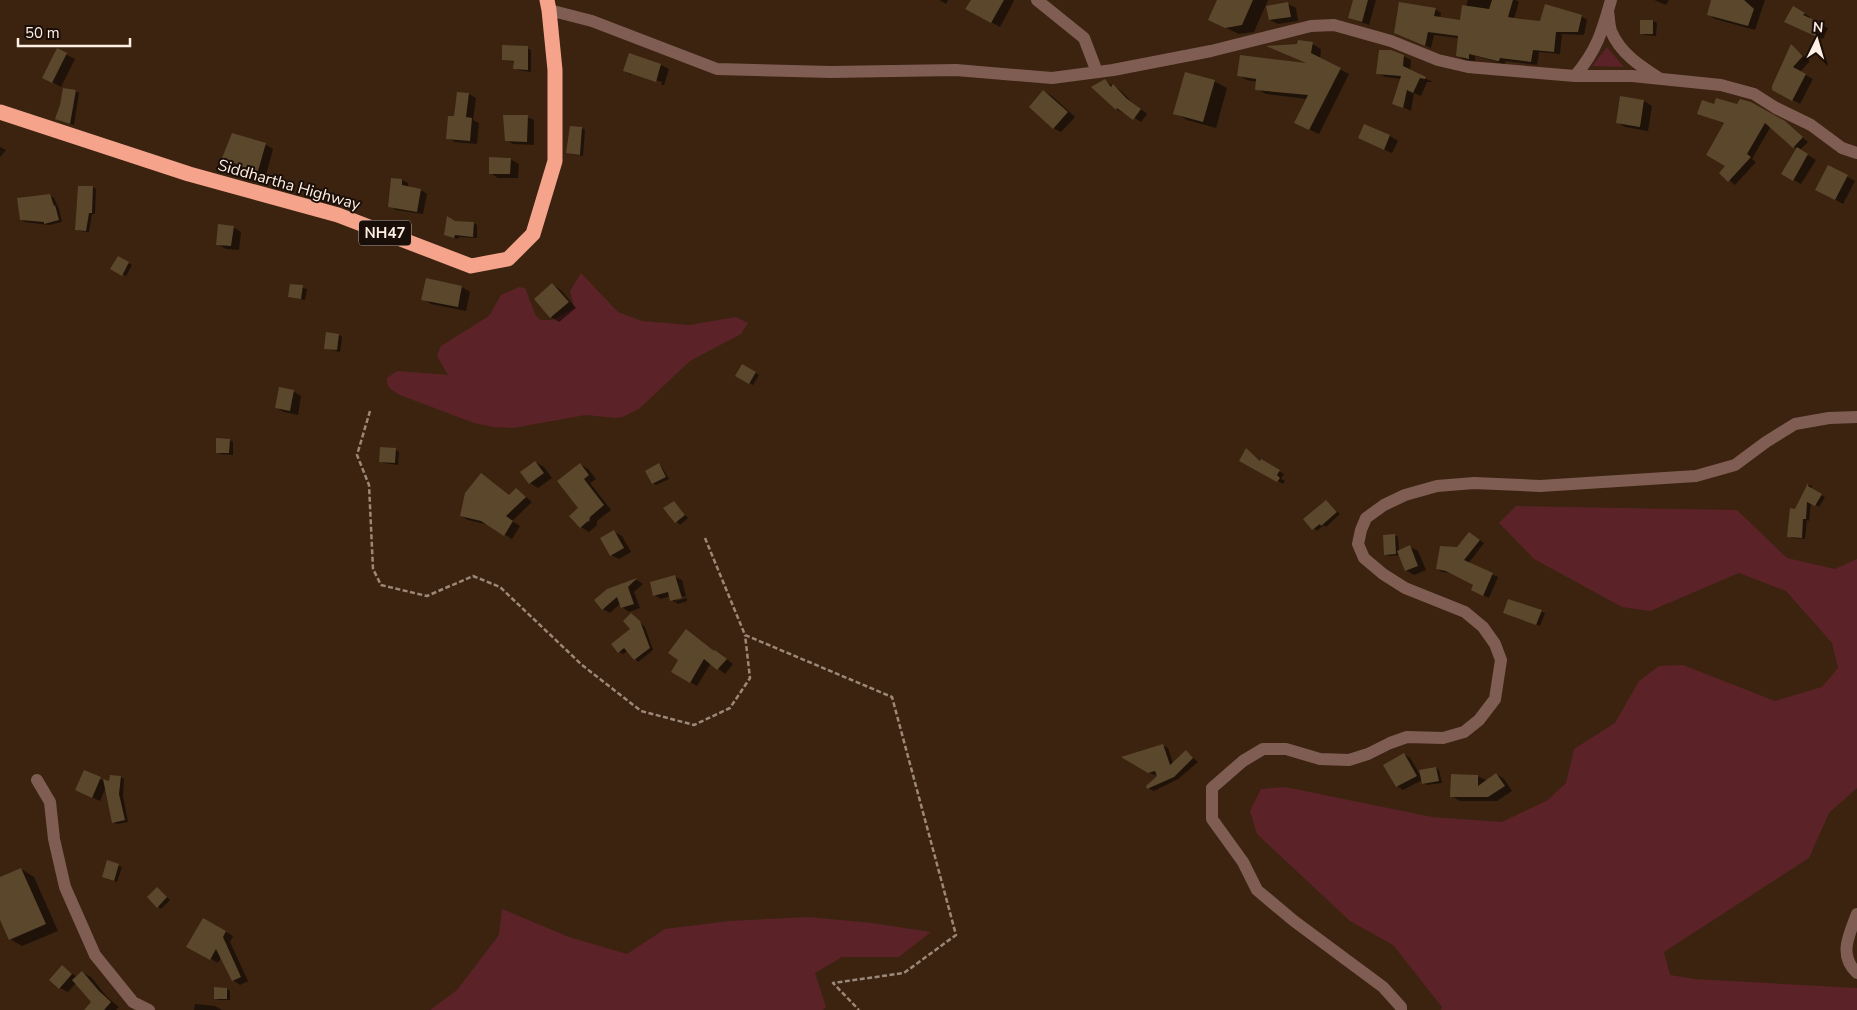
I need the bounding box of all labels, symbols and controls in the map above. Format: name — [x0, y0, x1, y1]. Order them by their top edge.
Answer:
scale bar — [18, 15, 130, 47]
north arrow — [1792, 15, 1842, 65]
text: N — [1812, 18, 1824, 37]
text: 50 m — [25, 23, 60, 43]
street label: Siddhartha Highway — [215, 154, 364, 216]
road number: NH47 — [359, 220, 411, 246]

